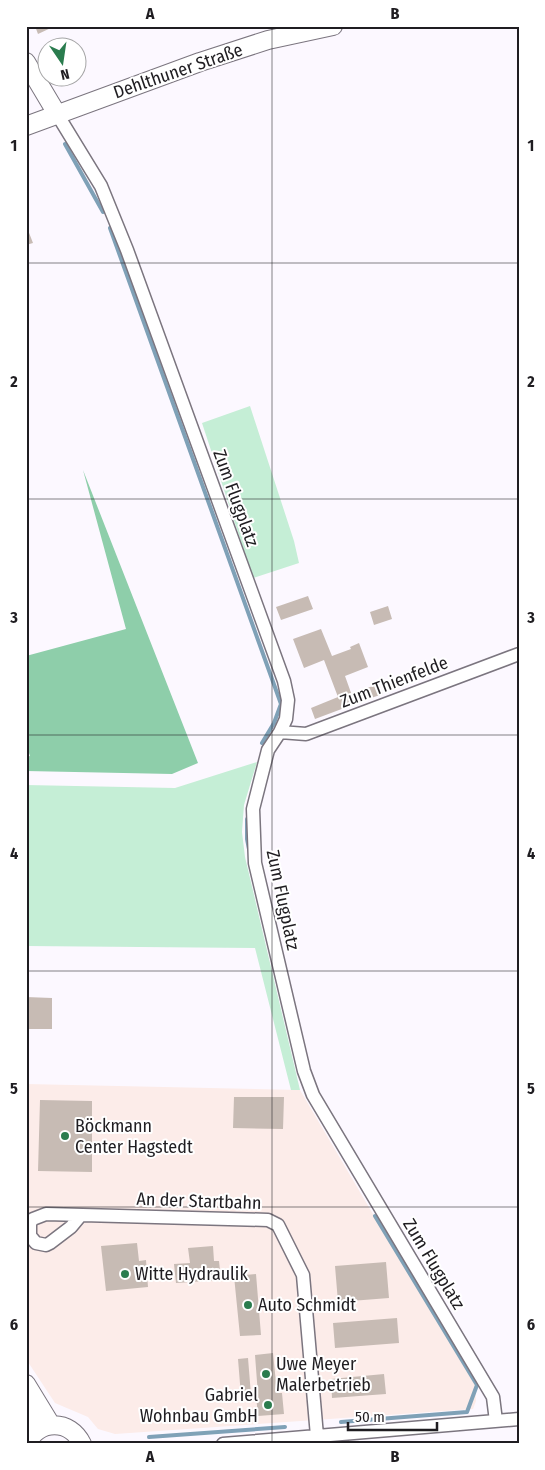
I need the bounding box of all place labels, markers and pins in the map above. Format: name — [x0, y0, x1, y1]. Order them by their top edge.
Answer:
place label: Böckmann Center Hagstedt — [75, 1115, 193, 1158]
marker: Böckmann Center Hagstedt — [59, 1130, 71, 1142]
place label: Witte Hydraulik — [135, 1263, 248, 1285]
marker: Witte Hydraulik — [119, 1268, 131, 1280]
place label: Auto Schmidt — [258, 1294, 356, 1316]
marker: Auto Schmidt — [242, 1299, 254, 1311]
place label: Uwe Meyer Malerbetrieb — [276, 1353, 371, 1396]
marker: Uwe Meyer Malerbetrieb — [260, 1368, 272, 1380]
place label: Gabriel Wohnbau GmbH — [140, 1384, 258, 1427]
marker: Gabriel Wohnbau GmbH — [262, 1399, 274, 1411]

